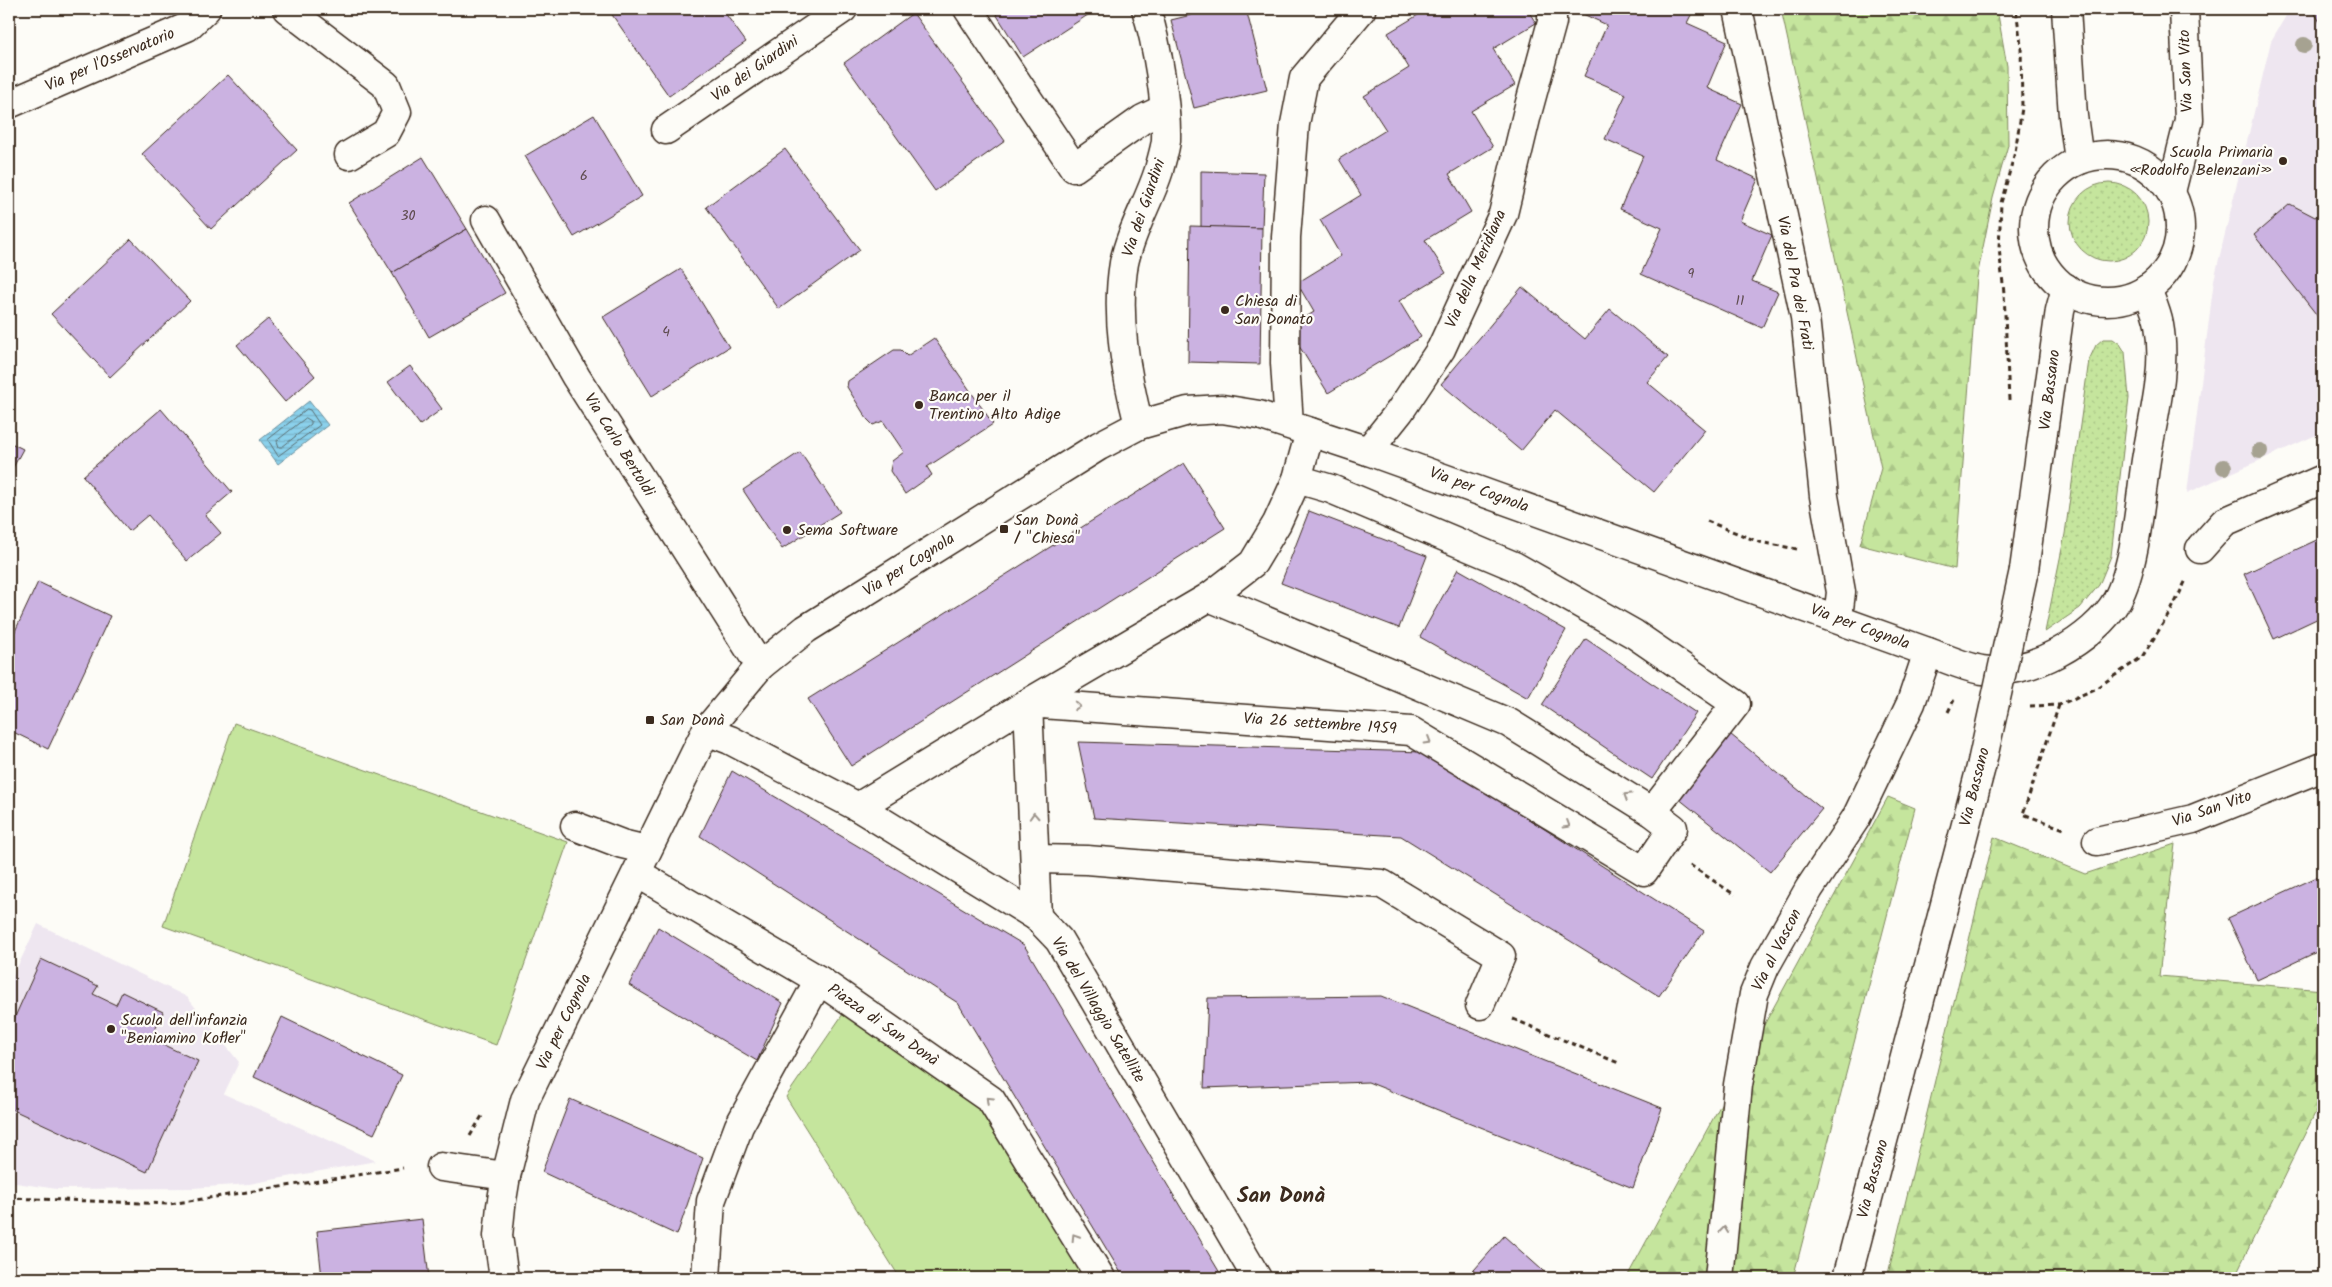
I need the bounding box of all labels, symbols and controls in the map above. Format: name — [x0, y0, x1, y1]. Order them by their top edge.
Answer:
street label: Via per l'Osservatorio — [41, 21, 179, 99]
street label: Via dei Giardini — [706, 29, 805, 109]
street label: Via San Vito — [2172, 29, 2200, 113]
place label: Scuola Primaria «Rodolfo Belenzani» — [2130, 140, 2273, 183]
street label: Via dei Giardini — [1116, 155, 1173, 260]
marker: Scuola Primaria «Rodolfo Belenzani» — [2277, 155, 2289, 167]
house number: 6 — [580, 165, 588, 187]
house number: 30 — [401, 205, 416, 227]
street label: Via della Meridiana — [1439, 206, 1513, 332]
street label: Via del Pra dei Frati — [1770, 214, 1820, 353]
house number: 9 — [1688, 263, 1695, 285]
place label: Chiesa di San Donato — [1235, 289, 1313, 332]
house number: 11 — [1736, 290, 1744, 312]
marker: Chiesa di San Donato — [1219, 304, 1231, 316]
house number: 4 — [662, 321, 670, 343]
street label: Via Bassano — [2033, 348, 2067, 432]
place label: Banca per il Trentino Alto Adige — [929, 384, 1061, 427]
street label: Via Carlo Bertoldi — [577, 388, 662, 503]
marker: Banca per il Trentino Alto Adige — [913, 399, 925, 411]
street label: Via per Cognola — [1426, 460, 1532, 520]
place label: San Donà / "Chiesa" — [1014, 508, 1081, 551]
place label: Sema Software — [797, 518, 898, 543]
marker: San Donà / "Chiesa" — [998, 523, 1010, 535]
marker: Sema Software — [781, 524, 793, 536]
street label: Via per Cognola — [858, 527, 960, 603]
street label: Via per Cognola — [1807, 597, 1913, 657]
one-way arrow — [1073, 700, 1081, 711]
street label: Via 26 settembre 1959 — [1242, 706, 1398, 742]
place label: San Donà — [660, 708, 725, 733]
marker: San Donà — [644, 714, 656, 726]
one-way arrow — [1423, 735, 1432, 745]
street label: Via Bassano — [1953, 745, 1997, 829]
street label: Via San Vito — [2169, 784, 2255, 834]
one-way arrow — [1623, 793, 1632, 803]
one-way arrow — [1028, 811, 1039, 819]
one-way arrow — [1562, 819, 1571, 829]
street label: Via al Vascon — [1745, 904, 1809, 996]
street label: Via del Villaggio Satellite — [1044, 932, 1152, 1088]
street label: Via per Cognola — [530, 970, 598, 1074]
street label: Piazza di San Donà — [822, 977, 944, 1073]
place label: Scuola dell'infanzia "Beniamino Kofler" — [121, 1008, 247, 1051]
marker: Scuola dell'infanzia "Beniamino Kofler" — [105, 1023, 117, 1035]
one-way arrow — [985, 1097, 994, 1106]
street label: Via Bassano — [1850, 1137, 1896, 1221]
district label: San Donà — [1237, 1180, 1325, 1213]
one-way arrow — [1718, 1225, 1729, 1233]
one-way arrow — [1072, 1233, 1082, 1242]

